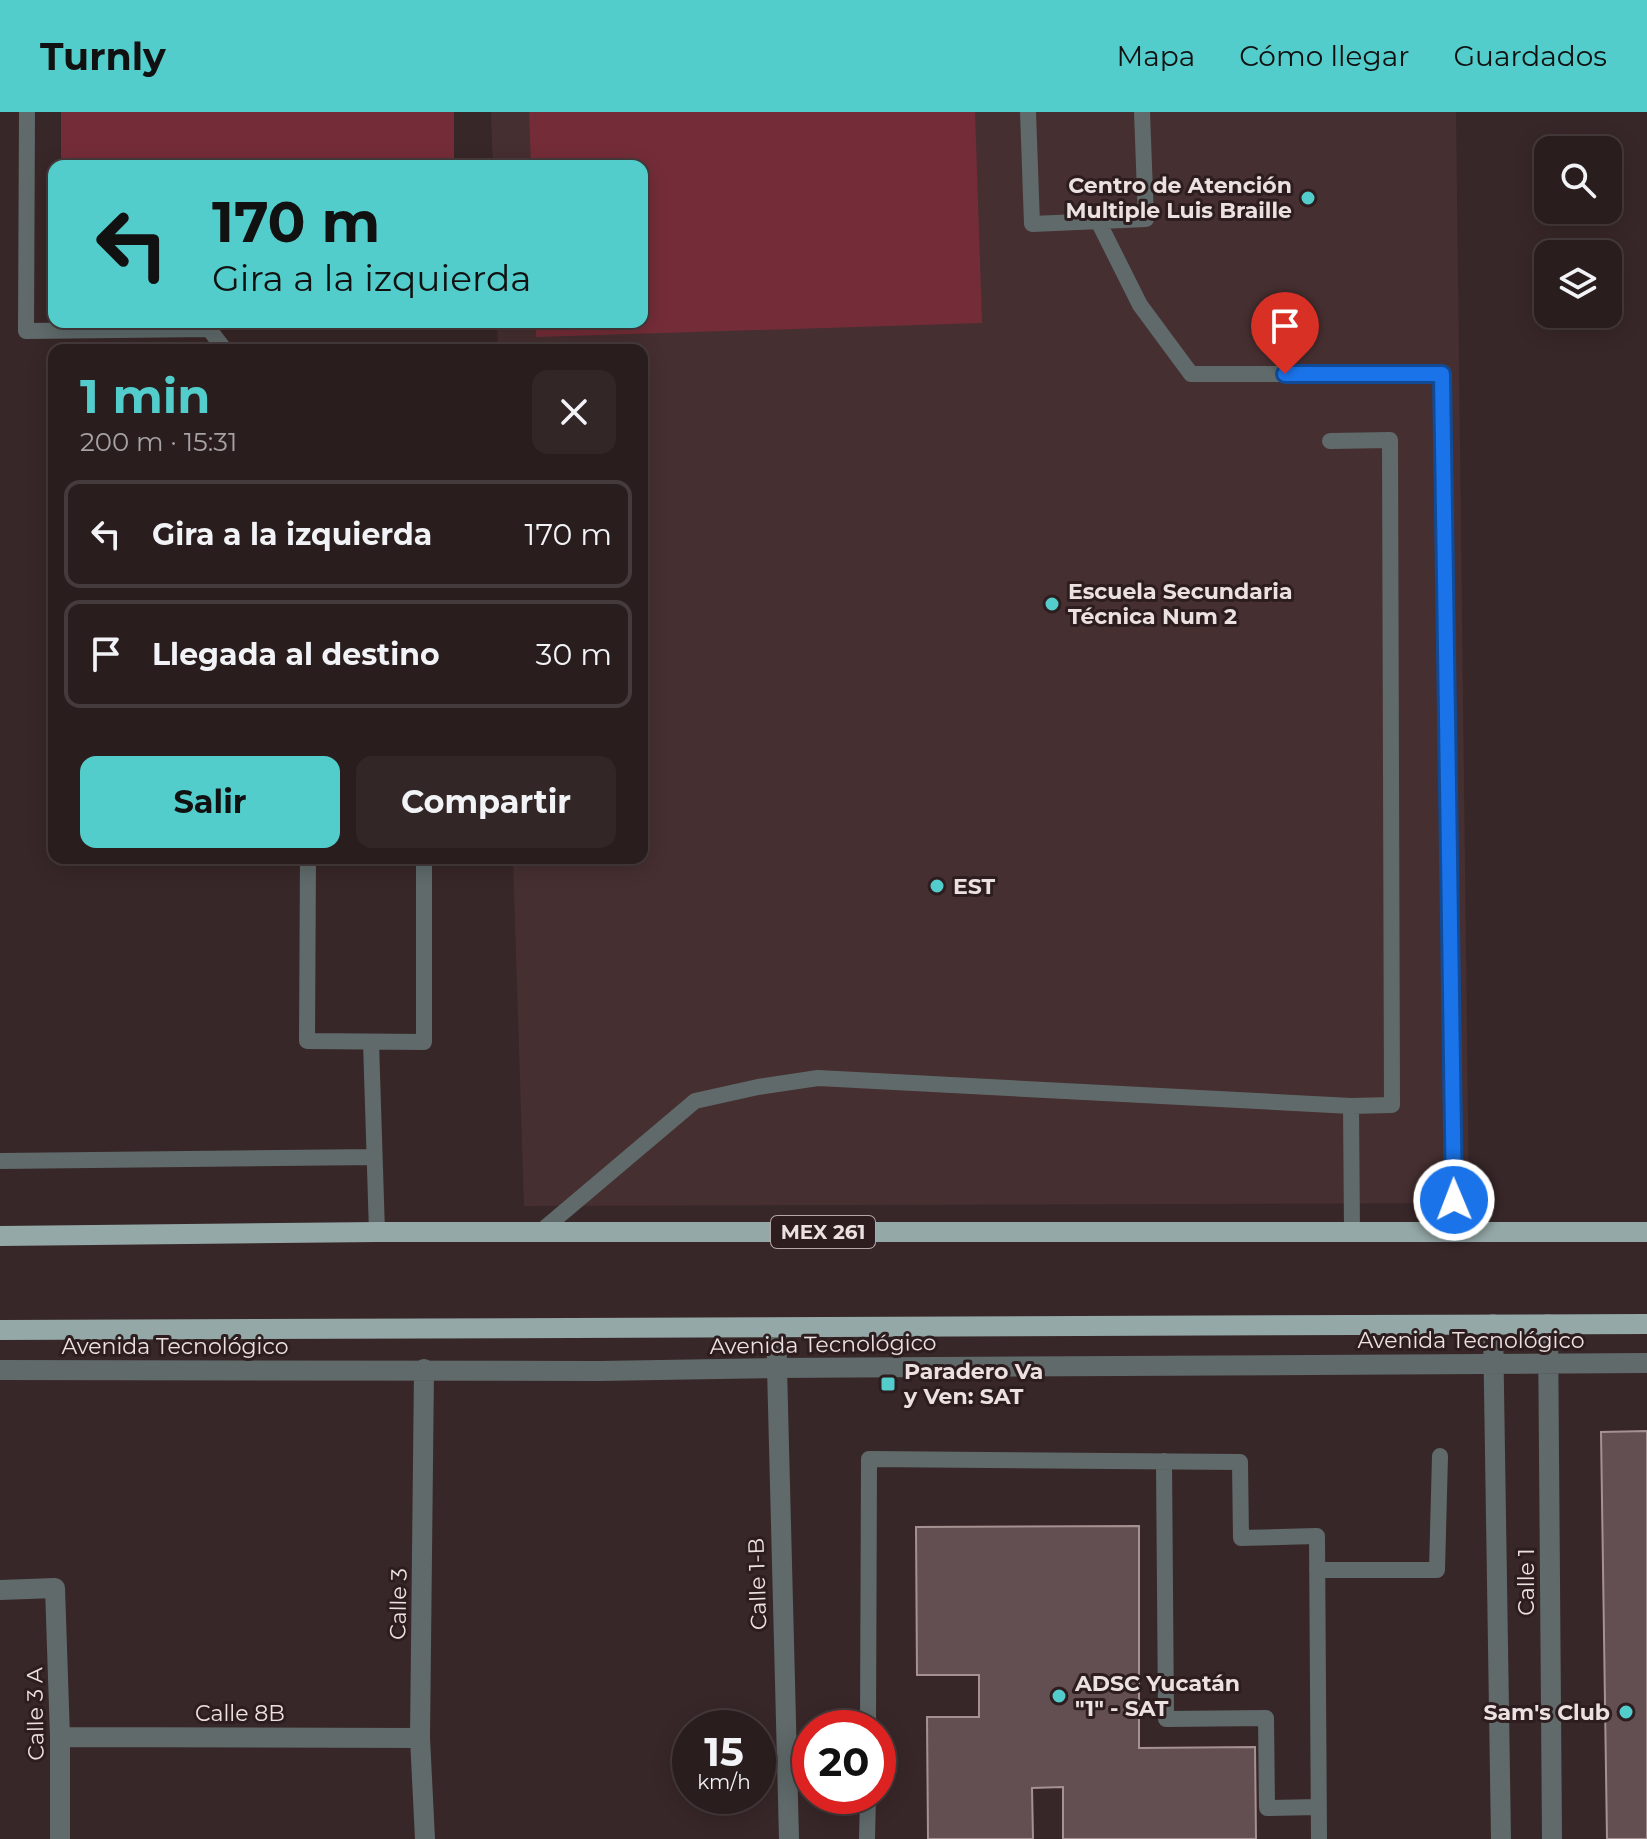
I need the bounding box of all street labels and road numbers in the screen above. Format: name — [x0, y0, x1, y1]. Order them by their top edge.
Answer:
road number: MEX 261 — [771, 1216, 875, 1248]
street label: Avenida Tecnológico — [1358, 1327, 1584, 1354]
street label: Avenida Tecnológico — [709, 1329, 937, 1360]
street label: Avenida Tecnológico — [62, 1333, 288, 1360]
street label: Calle 1-B — [742, 1537, 773, 1631]
street label: Calle 1 — [1513, 1548, 1540, 1616]
street label: Calle 3 — [384, 1568, 413, 1640]
street label: Calle 3 A — [21, 1667, 50, 1761]
street label: Calle 8B — [195, 1700, 285, 1727]

